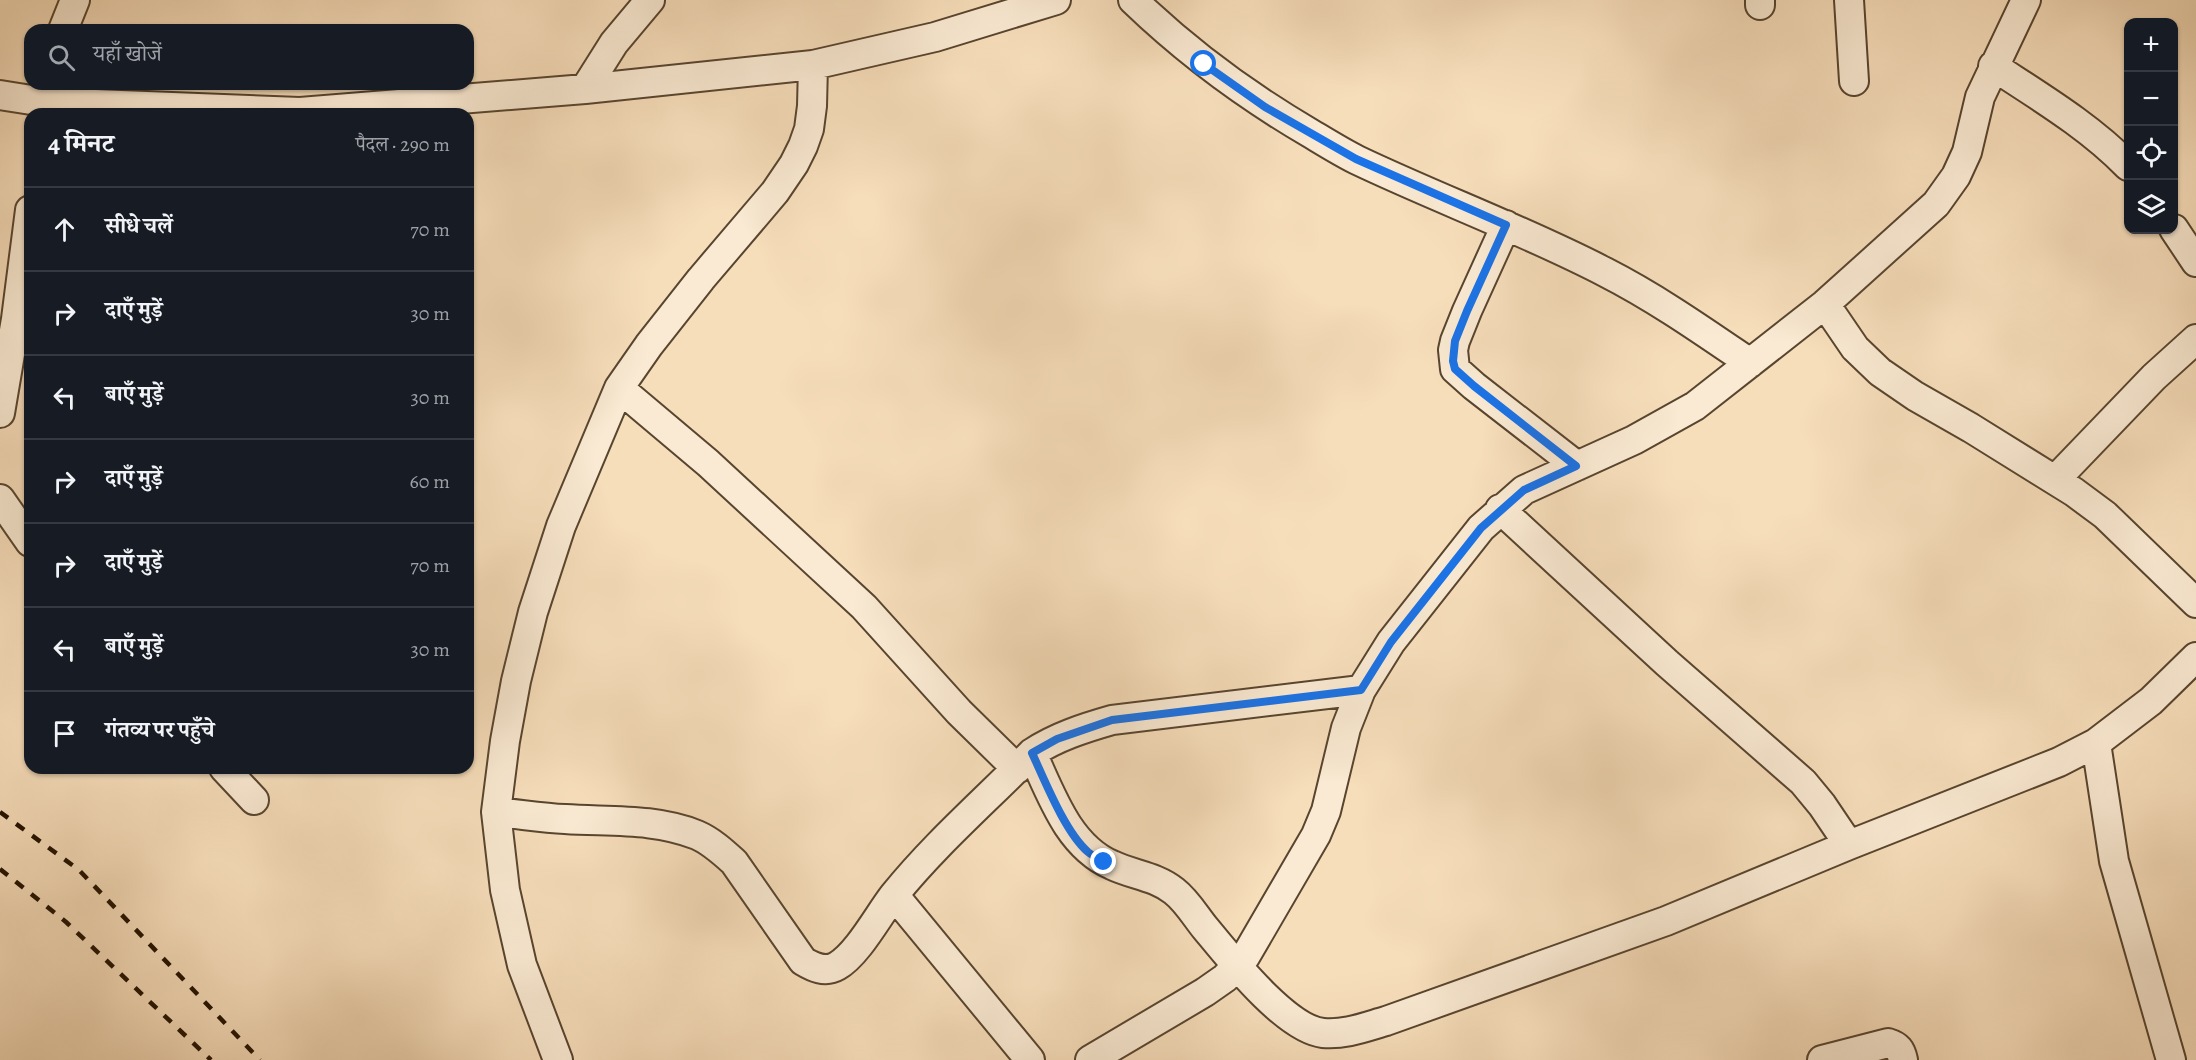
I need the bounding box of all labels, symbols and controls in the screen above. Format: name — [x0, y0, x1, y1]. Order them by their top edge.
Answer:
map controls — [2124, 18, 2178, 234]
button: + — [2124, 18, 2178, 72]
search box — [24, 24, 474, 90]
text: यहाँ खोजें — [93, 39, 162, 69]
icon: search — [45, 41, 78, 74]
route start — [1190, 50, 1216, 76]
button: − — [2124, 72, 2178, 126]
text: 4 मिनट — [48, 126, 114, 161]
button: locate — [2124, 126, 2178, 180]
text: पैदल · 290 m — [356, 131, 450, 158]
button: layers — [2124, 180, 2178, 234]
text: सीधे चलें — [105, 211, 173, 241]
icon: ahead — [48, 213, 81, 246]
text: 70 m — [410, 216, 450, 243]
text: दाएँ मुड़ें — [105, 295, 163, 325]
icon: right — [48, 297, 81, 330]
text: 30 m — [410, 300, 450, 327]
text: बाएँ मुड़ें — [105, 379, 163, 409]
icon: left — [48, 381, 81, 414]
text: 30 m — [410, 384, 450, 411]
text: दाएँ मुड़ें — [105, 463, 163, 493]
icon: right — [48, 465, 81, 498]
text: 60 m — [410, 468, 450, 495]
text: दाएँ मुड़ें — [105, 547, 163, 577]
icon: right — [48, 549, 81, 582]
text: 70 m — [410, 552, 450, 579]
text: बाएँ मुड़ें — [105, 631, 163, 661]
icon: left — [48, 633, 81, 666]
text: 30 m — [410, 636, 450, 663]
text: गंतव्य पर पहुँचे — [105, 715, 214, 745]
icon: arrive — [48, 717, 81, 750]
route end — [1090, 848, 1116, 874]

